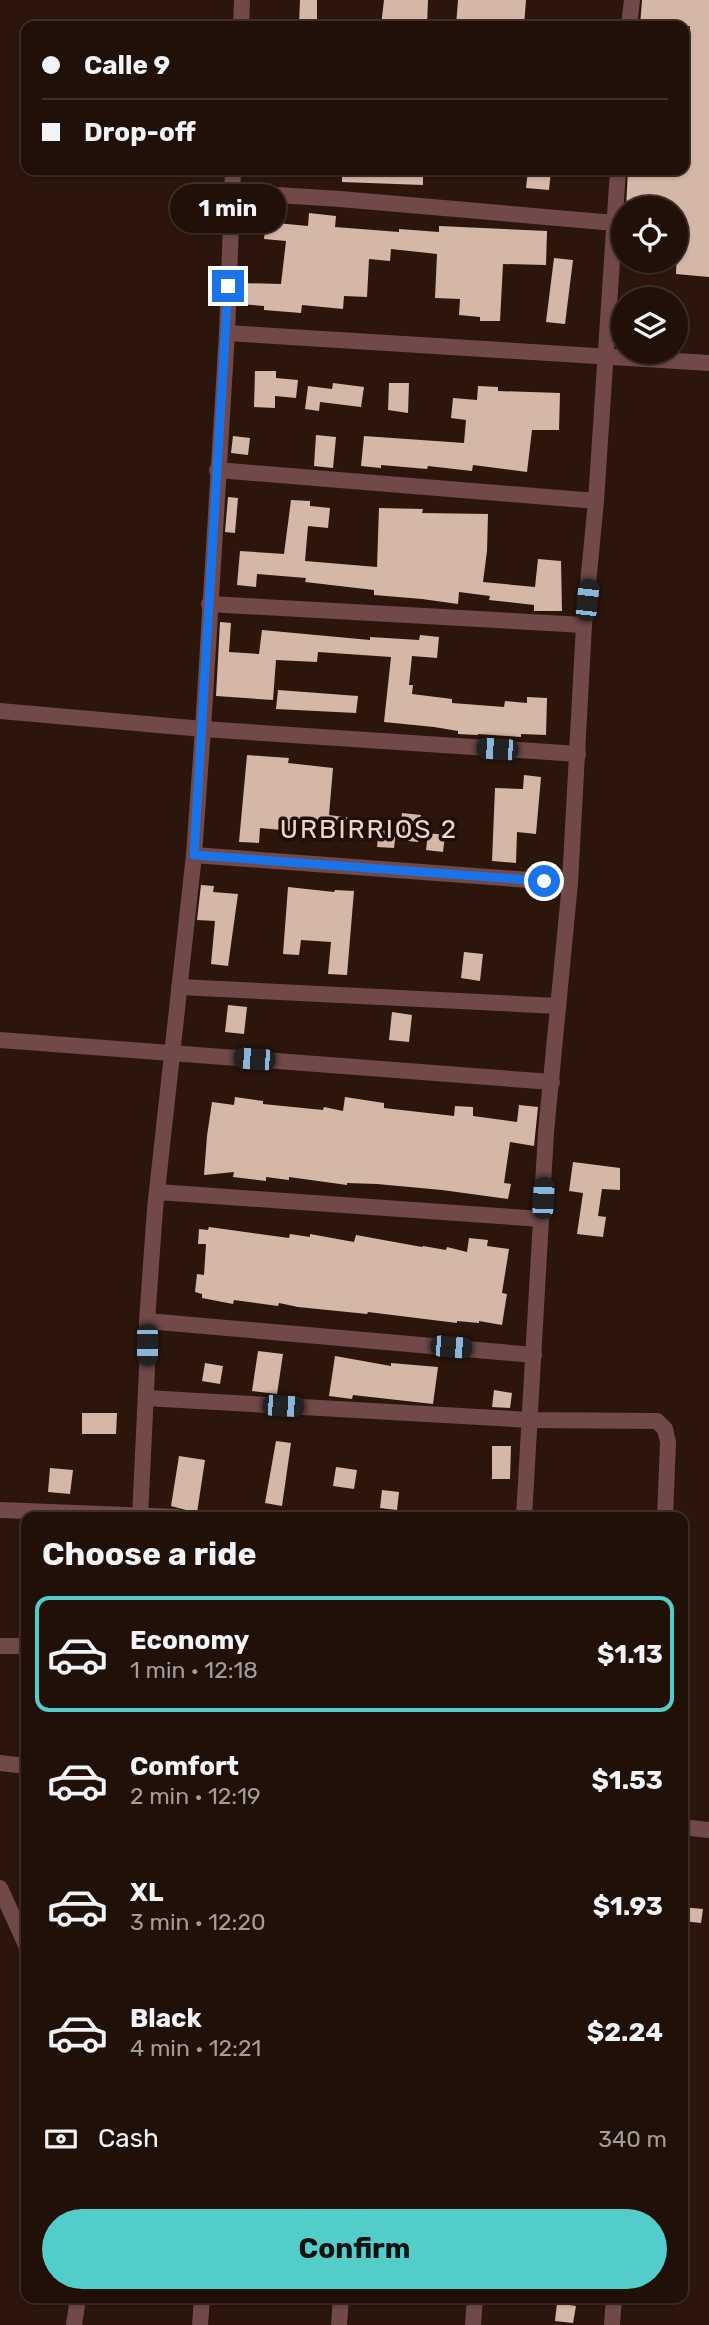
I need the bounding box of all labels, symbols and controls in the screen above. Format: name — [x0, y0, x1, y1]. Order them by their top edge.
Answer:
text: Calle 9 — [84, 50, 170, 81]
text: Drop-off — [84, 117, 196, 148]
callout: 1 min — [170, 184, 286, 233]
text: 1 min — [199, 194, 257, 222]
map controls — [611, 196, 688, 364]
button: locate — [611, 196, 688, 273]
route end — [212, 270, 244, 302]
button: layers — [611, 287, 688, 364]
car — [575, 578, 600, 622]
car — [476, 737, 519, 761]
district label: URBIRRIOS 2 — [280, 814, 458, 845]
route start — [528, 865, 560, 897]
car — [233, 1047, 276, 1071]
car — [532, 1176, 555, 1220]
car — [137, 1324, 158, 1366]
car — [430, 1335, 473, 1359]
car — [262, 1394, 305, 1418]
text: Choose a ride — [42, 1535, 256, 1573]
icon: car — [46, 1623, 109, 1686]
text: Economy — [130, 1625, 249, 1656]
text: $1.13 — [597, 1639, 663, 1670]
text: 1 min · 12:18 — [130, 1656, 258, 1684]
icon: car — [46, 1749, 109, 1812]
text: Comfort — [130, 1751, 239, 1782]
text: $1.53 — [591, 1765, 663, 1796]
text: 2 min · 12:19 — [130, 1782, 261, 1810]
icon: car — [46, 1875, 109, 1938]
text: XL — [130, 1877, 163, 1908]
text: $1.93 — [593, 1891, 663, 1922]
text: 3 min · 12:20 — [130, 1908, 266, 1936]
icon: car — [46, 2001, 109, 2064]
text: Black — [130, 2003, 202, 2034]
text: $2.24 — [587, 2017, 663, 2048]
text: 4 min · 12:21 — [130, 2034, 261, 2062]
icon: cash — [42, 2120, 80, 2158]
text: Cash — [98, 2123, 159, 2154]
text: 340 m — [598, 2125, 667, 2153]
button: Confirm — [42, 2209, 667, 2289]

